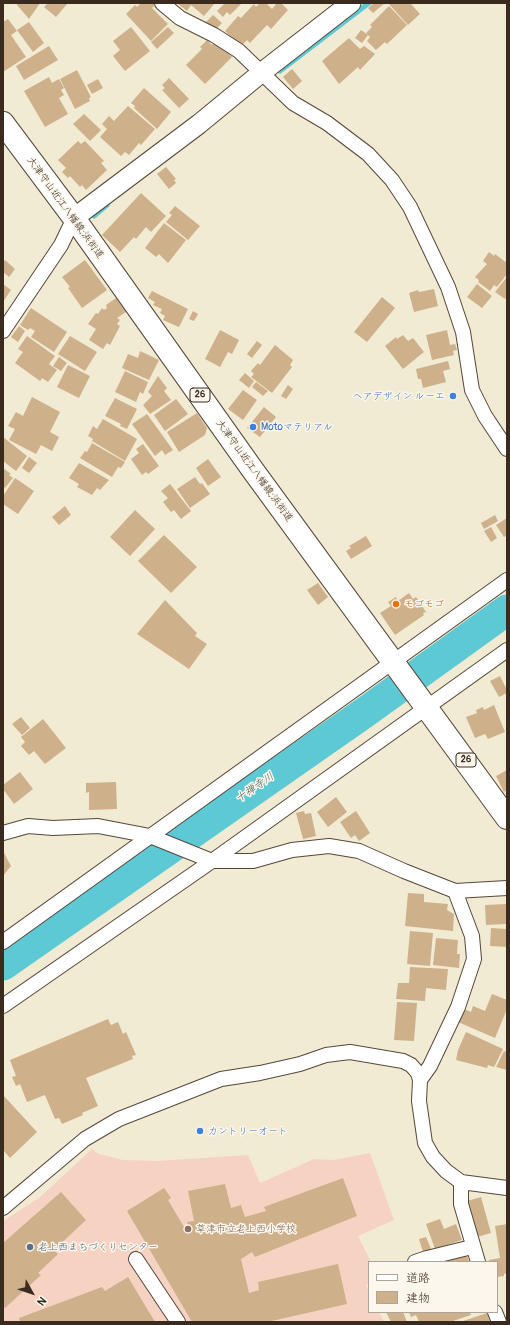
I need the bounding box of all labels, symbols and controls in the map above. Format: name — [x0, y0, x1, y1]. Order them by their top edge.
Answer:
street label: 大津守山近江八幡線;浜街道 — [24, 155, 106, 261]
road number: 26 — [190, 388, 210, 402]
place label: ヘアデザイン ルーエ — [352, 390, 445, 402]
marker: ヘアデザイン ルーエ — [448, 391, 458, 401]
street label: 大津守山近江八幡線;浜街道 — [213, 418, 295, 524]
place label: Motoマテリアル — [261, 421, 333, 433]
marker: Motoマテリアル — [248, 422, 258, 432]
place label: モゴモゴ — [404, 598, 444, 610]
marker: モゴモゴ — [391, 599, 401, 609]
road number: 26 — [456, 753, 476, 767]
water label: 十禅寺川 — [233, 770, 277, 806]
place label: カントリーオート — [208, 1125, 288, 1137]
marker: カントリーオート — [195, 1126, 205, 1136]
place label: 草津市立老上西小学校 — [196, 1223, 296, 1235]
marker: 草津市立老上西小学校 — [183, 1224, 193, 1234]
place label: 老上西まちづくりセンター — [38, 1241, 158, 1253]
marker: 老上西まちづくりセンター — [25, 1242, 35, 1252]
legend — [368, 1261, 498, 1313]
text: 道路 — [406, 1271, 430, 1286]
north arrow — [12, 1273, 52, 1313]
text: 建物 — [406, 1291, 430, 1306]
text: N — [34, 1294, 49, 1308]

